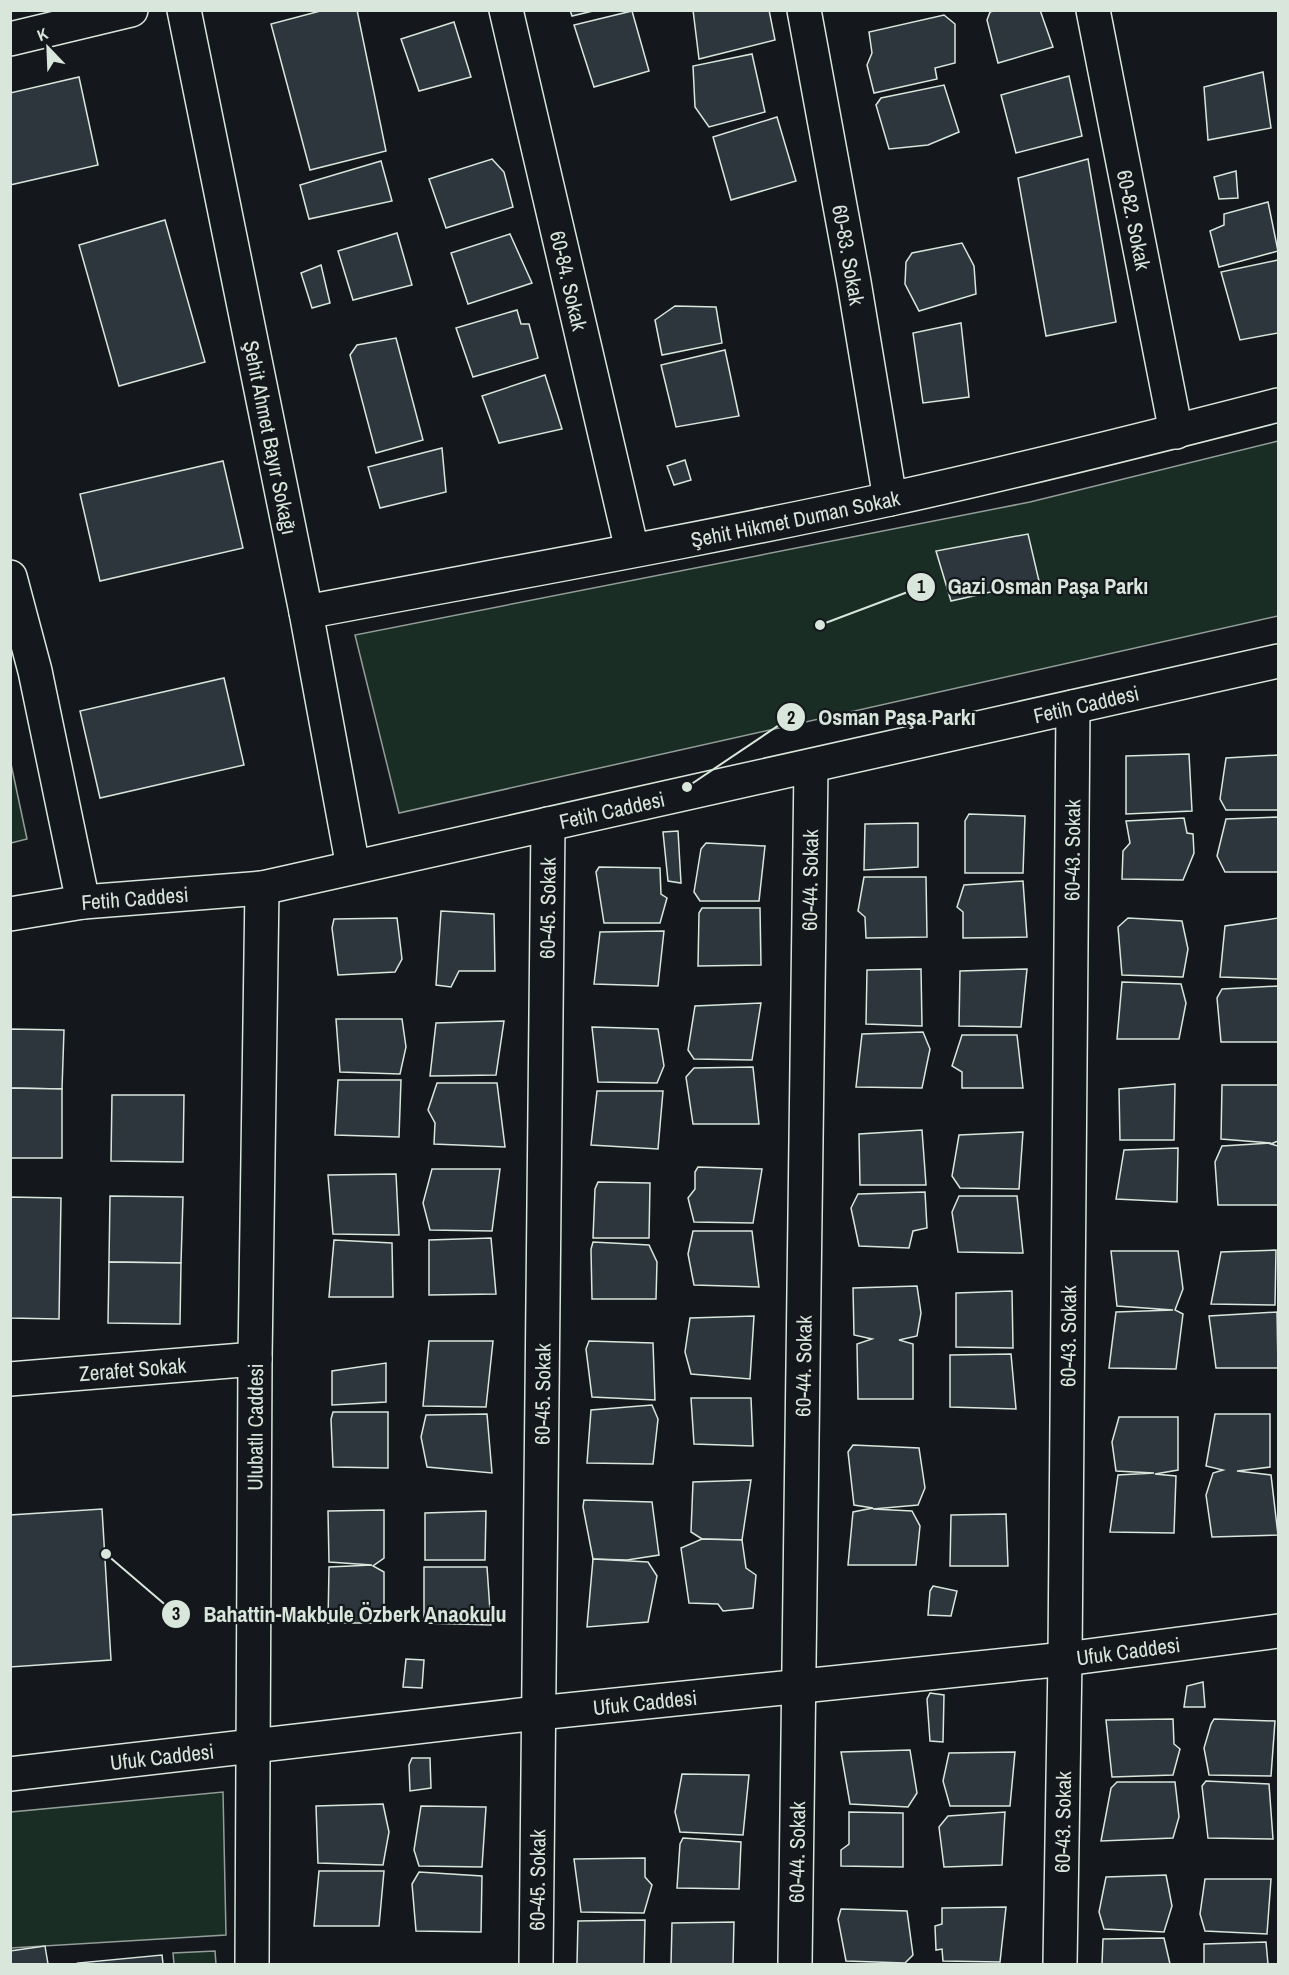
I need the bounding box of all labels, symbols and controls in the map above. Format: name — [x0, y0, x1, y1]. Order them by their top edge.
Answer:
north arrow — [18, 18, 78, 78]
text: K — [33, 22, 51, 46]
street label: 60-82. Sokak — [1110, 167, 1158, 273]
street label: 60-83. Sokak — [826, 202, 872, 308]
street label: 60-84. Sokak — [544, 228, 595, 334]
street label: Şehit Ahmet Bayır Sokağı — [237, 338, 304, 537]
street label: Şehit Hikmet Duman Sokak — [688, 483, 903, 554]
callout: Gazi Osman Paşa Parkı — [906, 567, 1160, 607]
text: Gazi Osman Paşa Parkı — [948, 571, 1148, 601]
text: 1 — [917, 574, 926, 599]
street label: Fetih Caddesi — [1031, 678, 1142, 730]
callout: Osman Paşa Parkı — [776, 697, 988, 737]
text: Osman Paşa Parkı — [818, 702, 976, 732]
text: 2 — [787, 705, 795, 730]
street label: Fetih Caddesi — [556, 784, 667, 836]
street label: 60-43. Sokak — [1057, 799, 1087, 901]
street label: 60-44. Sokak — [794, 829, 825, 931]
street label: 60-45. Sokak — [532, 857, 562, 959]
street label: Fetih Caddesi — [80, 879, 190, 917]
street label: 60-43. Sokak — [1053, 1285, 1083, 1387]
street label: 60-44. Sokak — [788, 1315, 818, 1417]
street label: 60-45. Sokak — [527, 1343, 557, 1445]
street label: Zerafet Sokak — [78, 1350, 188, 1388]
street label: Ulubatlı Caddesi — [240, 1363, 269, 1491]
callout: Bahattin-Makbule Özberk Anaokulu — [161, 1594, 518, 1634]
text: Bahattin-Makbule Özberk Anaokulu — [203, 1599, 507, 1629]
text: 3 — [172, 1601, 180, 1626]
street label: Ufuk Caddesi — [1075, 1630, 1182, 1672]
street label: Ufuk Caddesi — [592, 1682, 698, 1722]
street label: Ufuk Caddesi — [108, 1736, 216, 1777]
street label: 60-43. Sokak — [1047, 1771, 1078, 1873]
street label: 60-44. Sokak — [781, 1801, 812, 1903]
street label: 60-45. Sokak — [522, 1829, 552, 1931]

